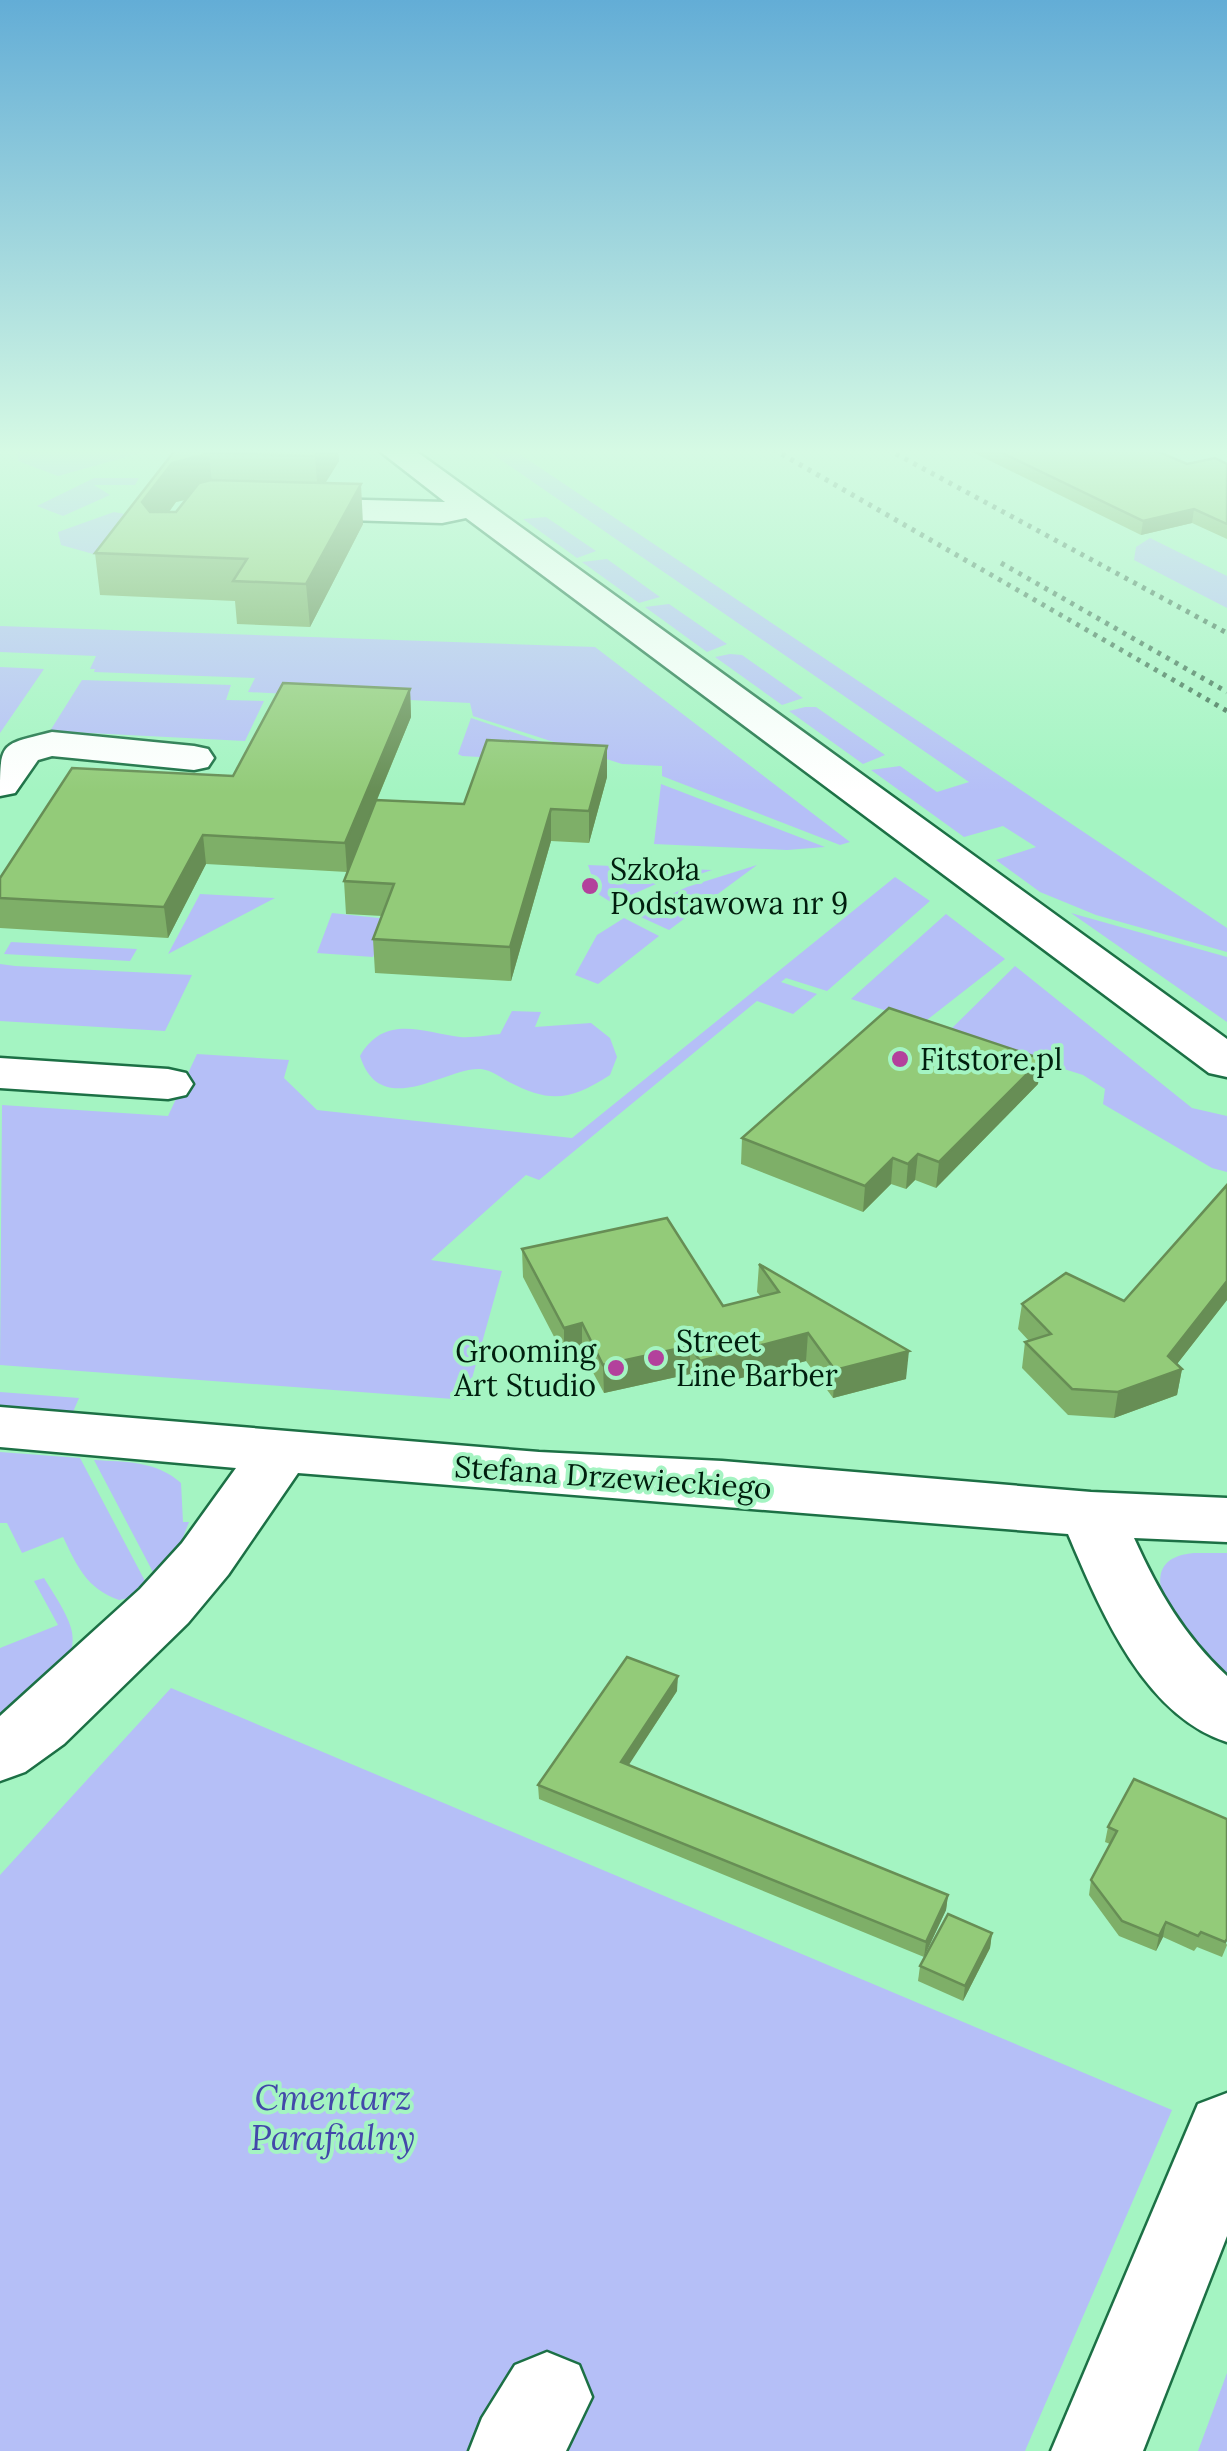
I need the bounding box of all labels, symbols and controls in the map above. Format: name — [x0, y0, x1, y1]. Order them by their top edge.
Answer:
place label: Szkoła Podstawowa nr 9 — [610, 850, 848, 922]
marker: Szkoła Podstawowa nr 9 — [579, 875, 601, 897]
place label: Fitstore.pl — [920, 1040, 1062, 1078]
marker: Fitstore.pl — [889, 1048, 911, 1070]
place label: Street Line Barber — [676, 1322, 838, 1394]
place label: Grooming Art Studio — [453, 1332, 597, 1404]
marker: Street Line Barber — [645, 1347, 667, 1369]
marker: Grooming Art Studio — [605, 1357, 627, 1379]
street label: Stefana Drzewieckiego — [453, 1447, 773, 1508]
park label: Cmentarz Parafialny — [250, 2075, 416, 2160]

